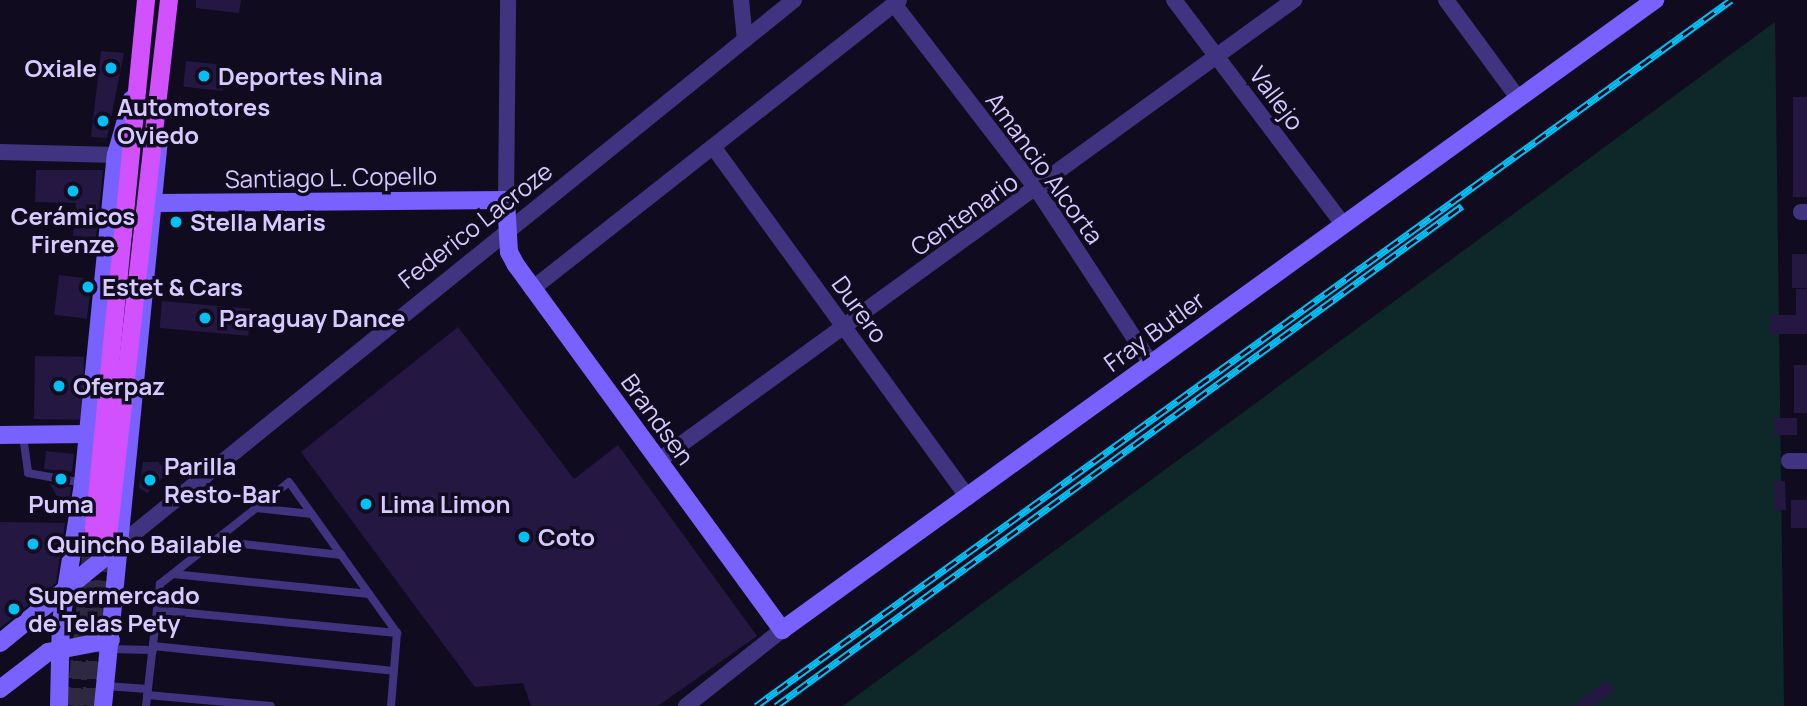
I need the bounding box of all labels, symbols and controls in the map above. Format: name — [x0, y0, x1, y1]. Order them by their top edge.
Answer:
place label: Oxiale — [24, 54, 97, 82]
marker: Oxiale — [103, 60, 119, 76]
street label: Vallejo — [1244, 61, 1310, 135]
place label: Deportes Nina — [218, 62, 383, 90]
marker: Deportes Nina — [196, 68, 212, 84]
street label: Amancio Alcorta — [980, 87, 1110, 249]
place label: Automotores Oviedo — [117, 93, 270, 149]
marker: Automotores Oviedo — [95, 113, 111, 129]
street label: Federico Lacroze — [392, 156, 558, 294]
street label: Santiago L. Copello — [225, 161, 437, 193]
street label: Centenario — [905, 167, 1023, 261]
marker: Cerámicos Firenze — [65, 183, 81, 199]
place label: Cerámicos Firenze — [11, 202, 135, 258]
place label: Stella Maris — [190, 208, 326, 236]
marker: Stella Maris — [168, 214, 184, 230]
street label: Durero — [826, 270, 894, 348]
place label: Estet & Cars — [102, 273, 243, 301]
marker: Estet & Cars — [80, 279, 96, 295]
street label: Fray Butler — [1098, 285, 1210, 377]
place label: Paraguay Dance — [219, 304, 405, 332]
marker: Paraguay Dance — [197, 310, 213, 326]
street label: Brandsen — [615, 368, 701, 470]
place label: Oferpaz — [73, 372, 165, 400]
marker: Oferpaz — [51, 378, 67, 394]
place label: Parilla Resto-Bar — [164, 452, 280, 508]
marker: Puma — [53, 471, 69, 487]
marker: Parilla Resto-Bar — [142, 472, 158, 488]
place label: Puma — [28, 490, 94, 518]
place label: Lima Limon — [380, 490, 510, 518]
marker: Lima Limon — [358, 496, 374, 512]
place label: Coto — [538, 523, 595, 551]
marker: Coto — [516, 529, 532, 545]
place label: Quincho Bailable — [47, 530, 242, 558]
marker: Quincho Bailable — [25, 536, 41, 552]
place label: Supermercado de Telas Pety — [28, 581, 200, 637]
marker: Supermercado de Telas Pety — [6, 601, 22, 617]

